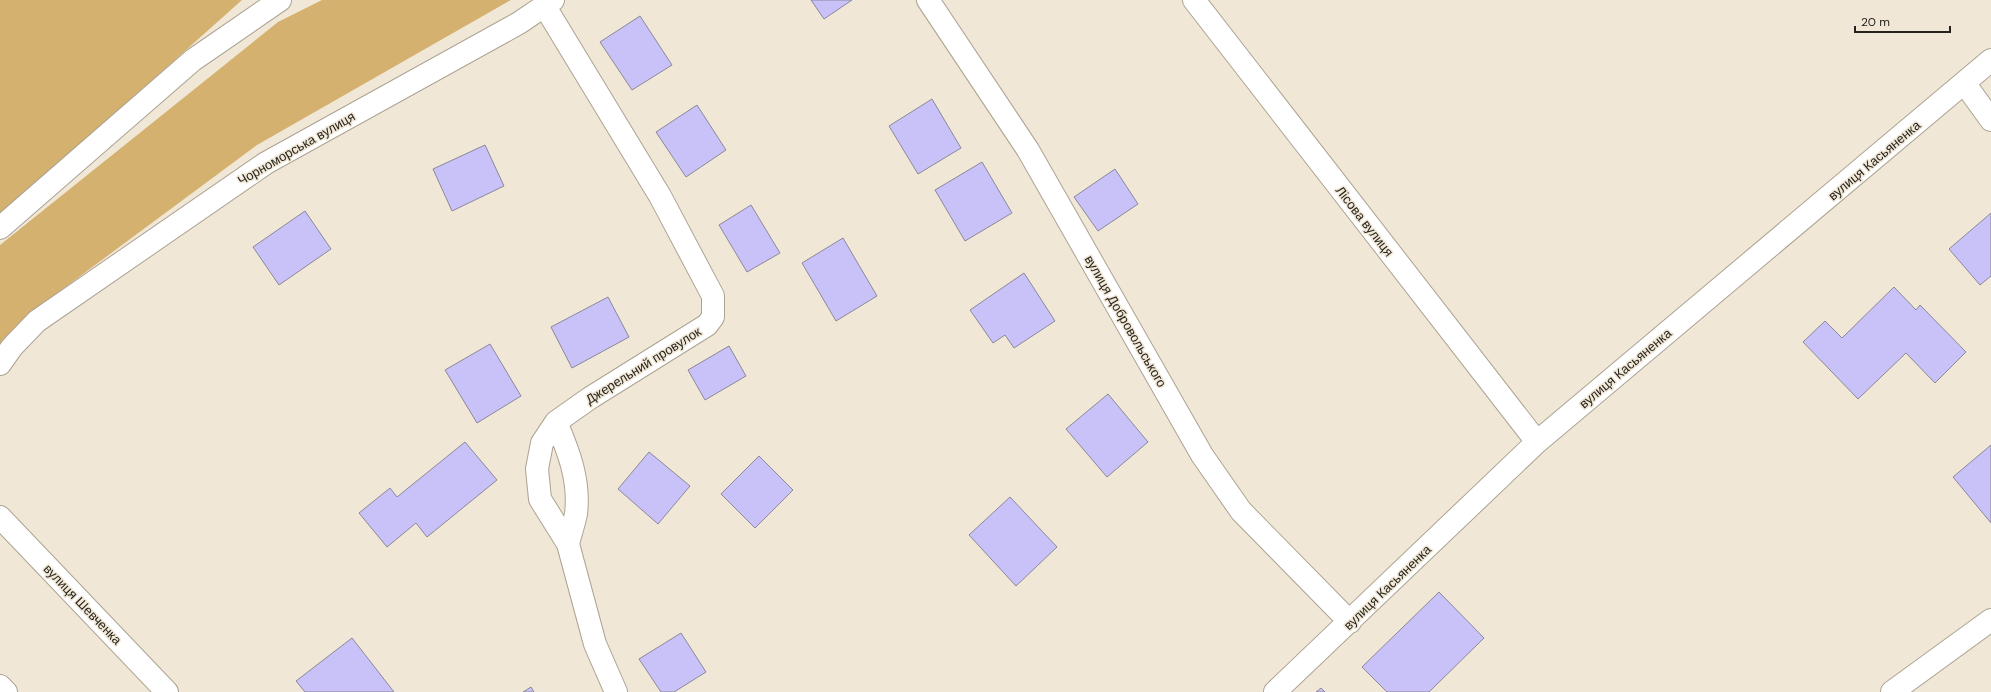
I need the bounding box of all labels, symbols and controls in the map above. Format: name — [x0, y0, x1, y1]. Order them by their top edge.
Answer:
scale bar — [1855, 8, 1950, 34]
text: 20 m — [1861, 14, 1890, 30]
street label: Чорноморська вулиця — [234, 108, 358, 189]
street label: вулиця Касьяненка — [1825, 116, 1925, 204]
street label: Лісова вулиця — [1332, 183, 1397, 260]
street label: вулиця Добровольського — [1081, 252, 1170, 390]
street label: Джерельний провулок — [582, 323, 705, 408]
street label: вулиця Касьяненка — [1576, 324, 1676, 412]
street label: вулиця Касьяненка — [1340, 541, 1435, 634]
street label: вулиця Шевченка — [40, 561, 126, 649]

